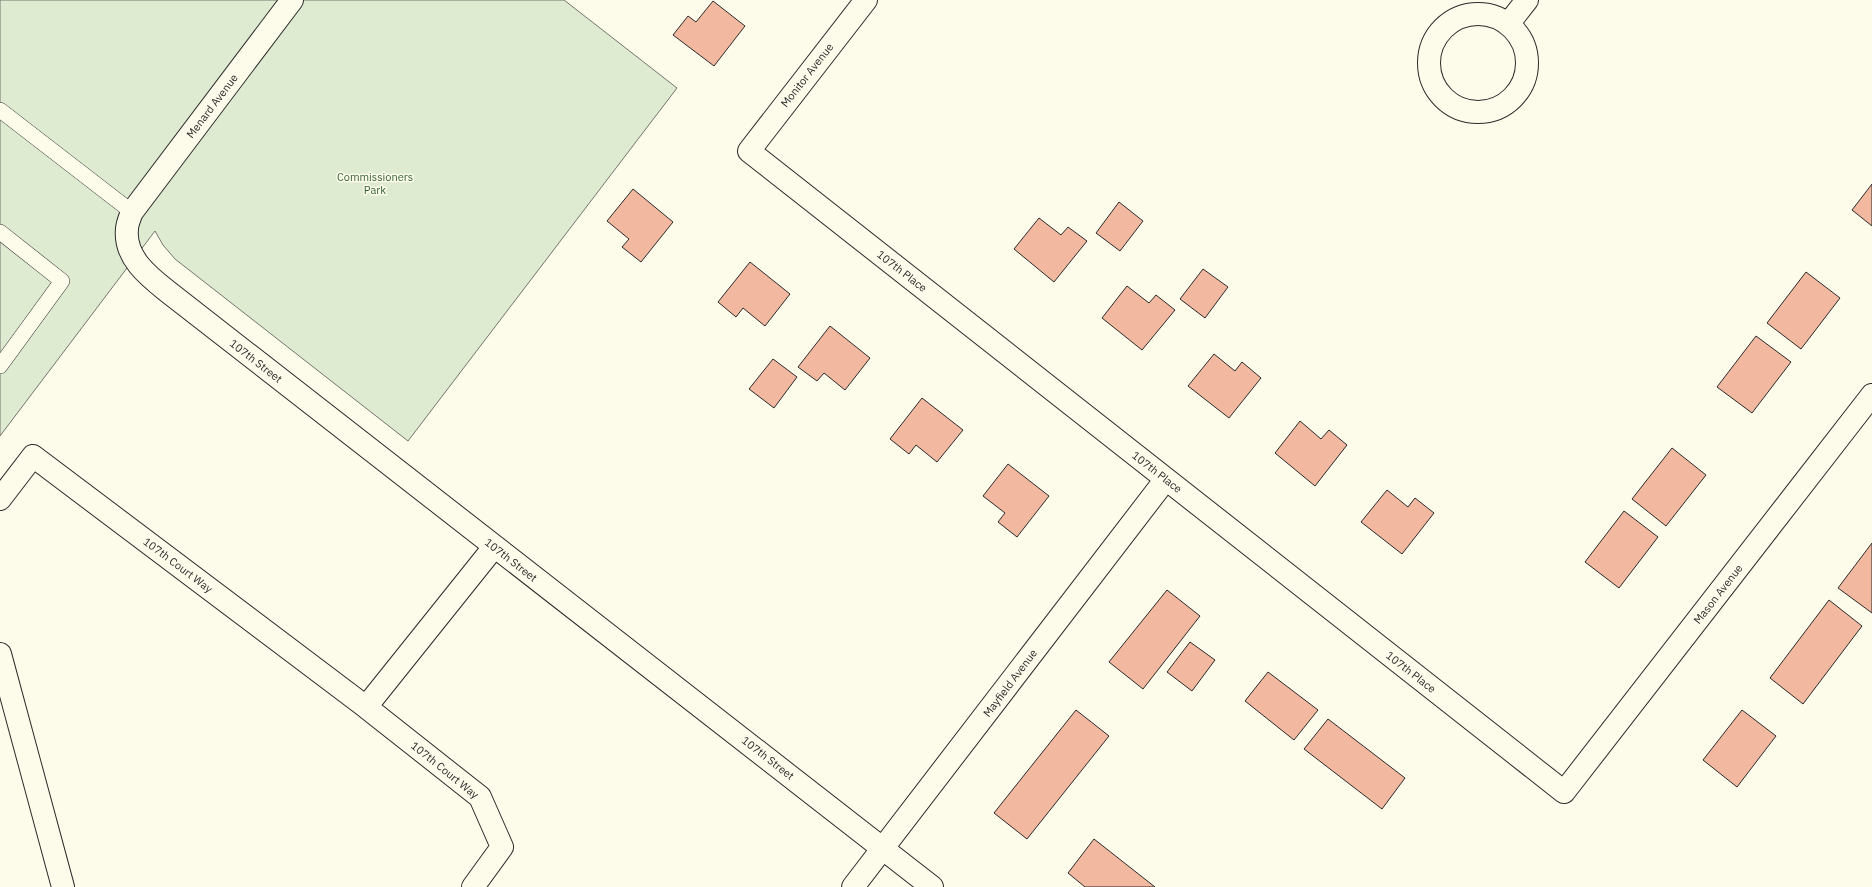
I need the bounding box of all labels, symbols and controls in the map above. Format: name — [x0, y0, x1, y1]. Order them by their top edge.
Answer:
street label: Monitor Avenue — [778, 40, 836, 110]
street label: Menard Avenue — [183, 71, 241, 141]
park label: Commissioners Park — [337, 170, 413, 197]
street label: 107th Place — [874, 247, 930, 295]
street label: 107th Street — [227, 336, 285, 386]
street label: 107th Place — [1129, 448, 1185, 496]
street label: 107th Court Way — [141, 534, 216, 596]
street label: 107th Street — [482, 535, 540, 585]
street label: Mason Avenue — [1690, 561, 1746, 627]
street label: Mayfield Avenue — [980, 646, 1040, 720]
street label: 107th Place — [1383, 648, 1439, 696]
street label: 107th Street — [739, 733, 797, 783]
street label: 107th Court Way — [408, 738, 482, 802]

